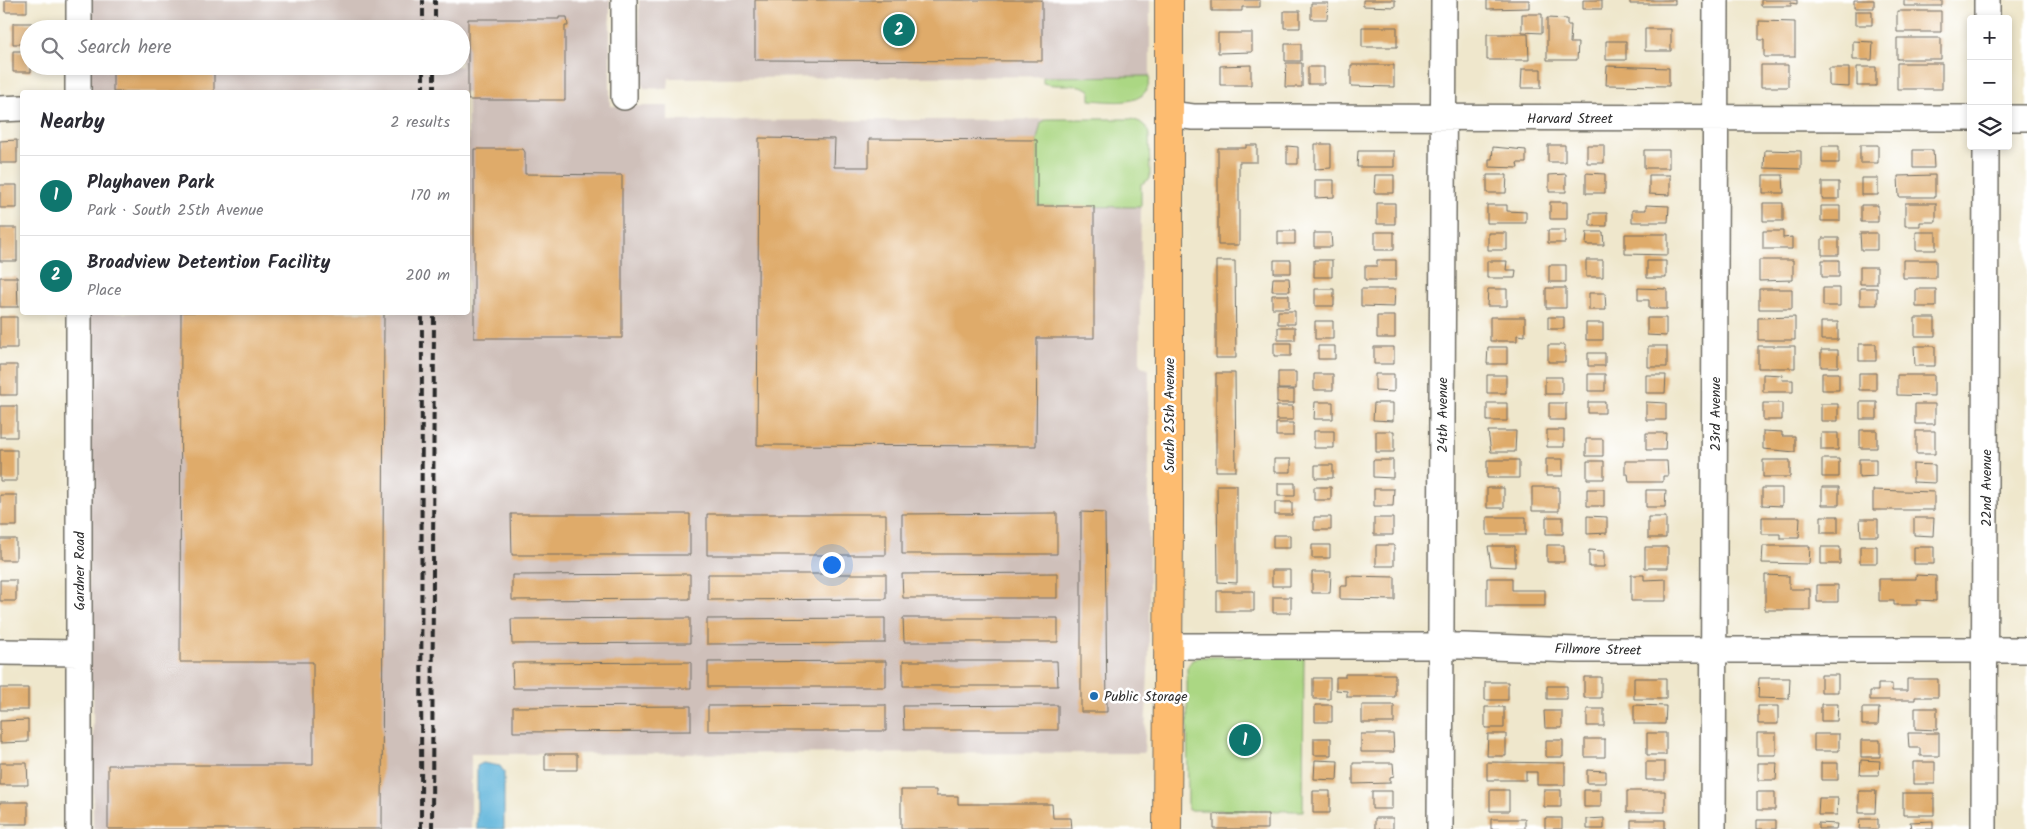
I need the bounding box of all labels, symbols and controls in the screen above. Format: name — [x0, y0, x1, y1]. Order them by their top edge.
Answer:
pin: 2 — [883, 11, 915, 49]
map controls — [1967, 15, 2012, 150]
button: + — [1967, 15, 2012, 60]
search box — [20, 20, 470, 75]
text: Search here — [78, 33, 172, 63]
icon: search — [38, 34, 66, 62]
button: − — [1967, 60, 2012, 105]
button: layers — [1967, 105, 2012, 150]
text: Nearby — [40, 106, 105, 139]
street label: Harvard Street — [1527, 108, 1613, 130]
text: 2 results — [390, 110, 450, 135]
text: Playhaven Park — [87, 168, 214, 198]
text: 1 — [54, 183, 58, 208]
text: 170 m — [410, 183, 450, 208]
text: Park · South 25th Avenue — [87, 198, 263, 223]
text: Broadview Detention Facility — [87, 248, 330, 278]
text: 2 — [51, 263, 61, 288]
text: 200 m — [406, 263, 450, 288]
text: Place — [87, 278, 121, 303]
street label: South 25th Avenue — [1159, 357, 1181, 472]
street label: 23rd Avenue — [1705, 376, 1727, 451]
street label: 24th Avenue — [1432, 377, 1454, 453]
street label: 22nd Avenue — [1976, 449, 1998, 527]
street label: Gardner Road — [69, 531, 91, 610]
your location — [819, 552, 845, 578]
street label: Fillmore Street — [1554, 638, 1642, 662]
place label: Public Storage — [1104, 686, 1188, 708]
marker: Public Storage — [1088, 690, 1100, 702]
pin: 1 — [1229, 721, 1261, 759]

